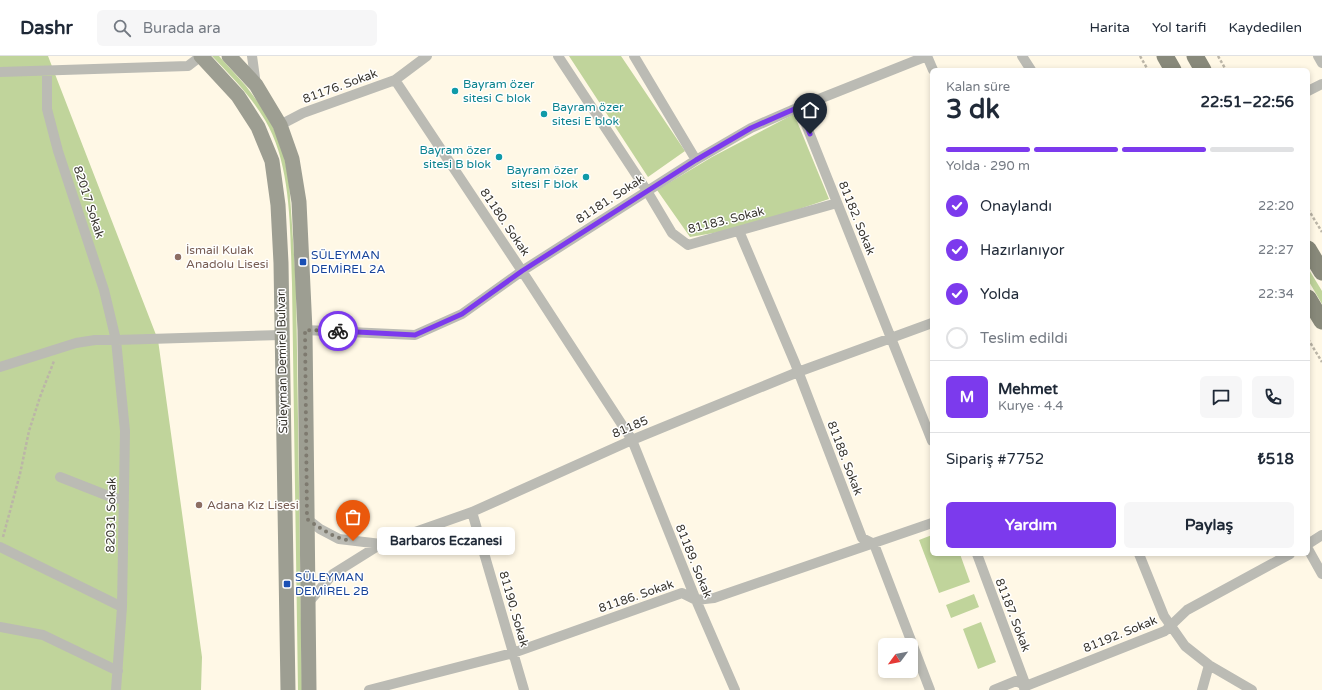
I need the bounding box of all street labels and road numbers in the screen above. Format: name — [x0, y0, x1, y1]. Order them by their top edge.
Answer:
street label: 81176. Sokak — [301, 66, 380, 106]
street label: 82017 Sokak — [71, 164, 107, 240]
street label: 81181. Sokak — [573, 172, 647, 226]
street label: 81182. Sokak — [836, 179, 878, 257]
street label: 81180. Sokak — [477, 186, 533, 259]
street label: 81183. Sokak — [686, 204, 766, 236]
street label: Süleyman Demirel Bulvarı — [274, 288, 290, 434]
street label: 81185 — [610, 413, 650, 441]
street label: 81188. Sokak — [824, 419, 866, 497]
street label: 82031 Sokak — [103, 477, 119, 553]
street label: 81189. Sokak — [673, 522, 715, 600]
street label: 81190. Sokak — [496, 569, 532, 649]
street label: 81186. Sokak — [597, 576, 676, 615]
street label: 81187. Sokak — [993, 576, 1034, 654]
street label: 81192. Sokak — [1081, 613, 1159, 655]

